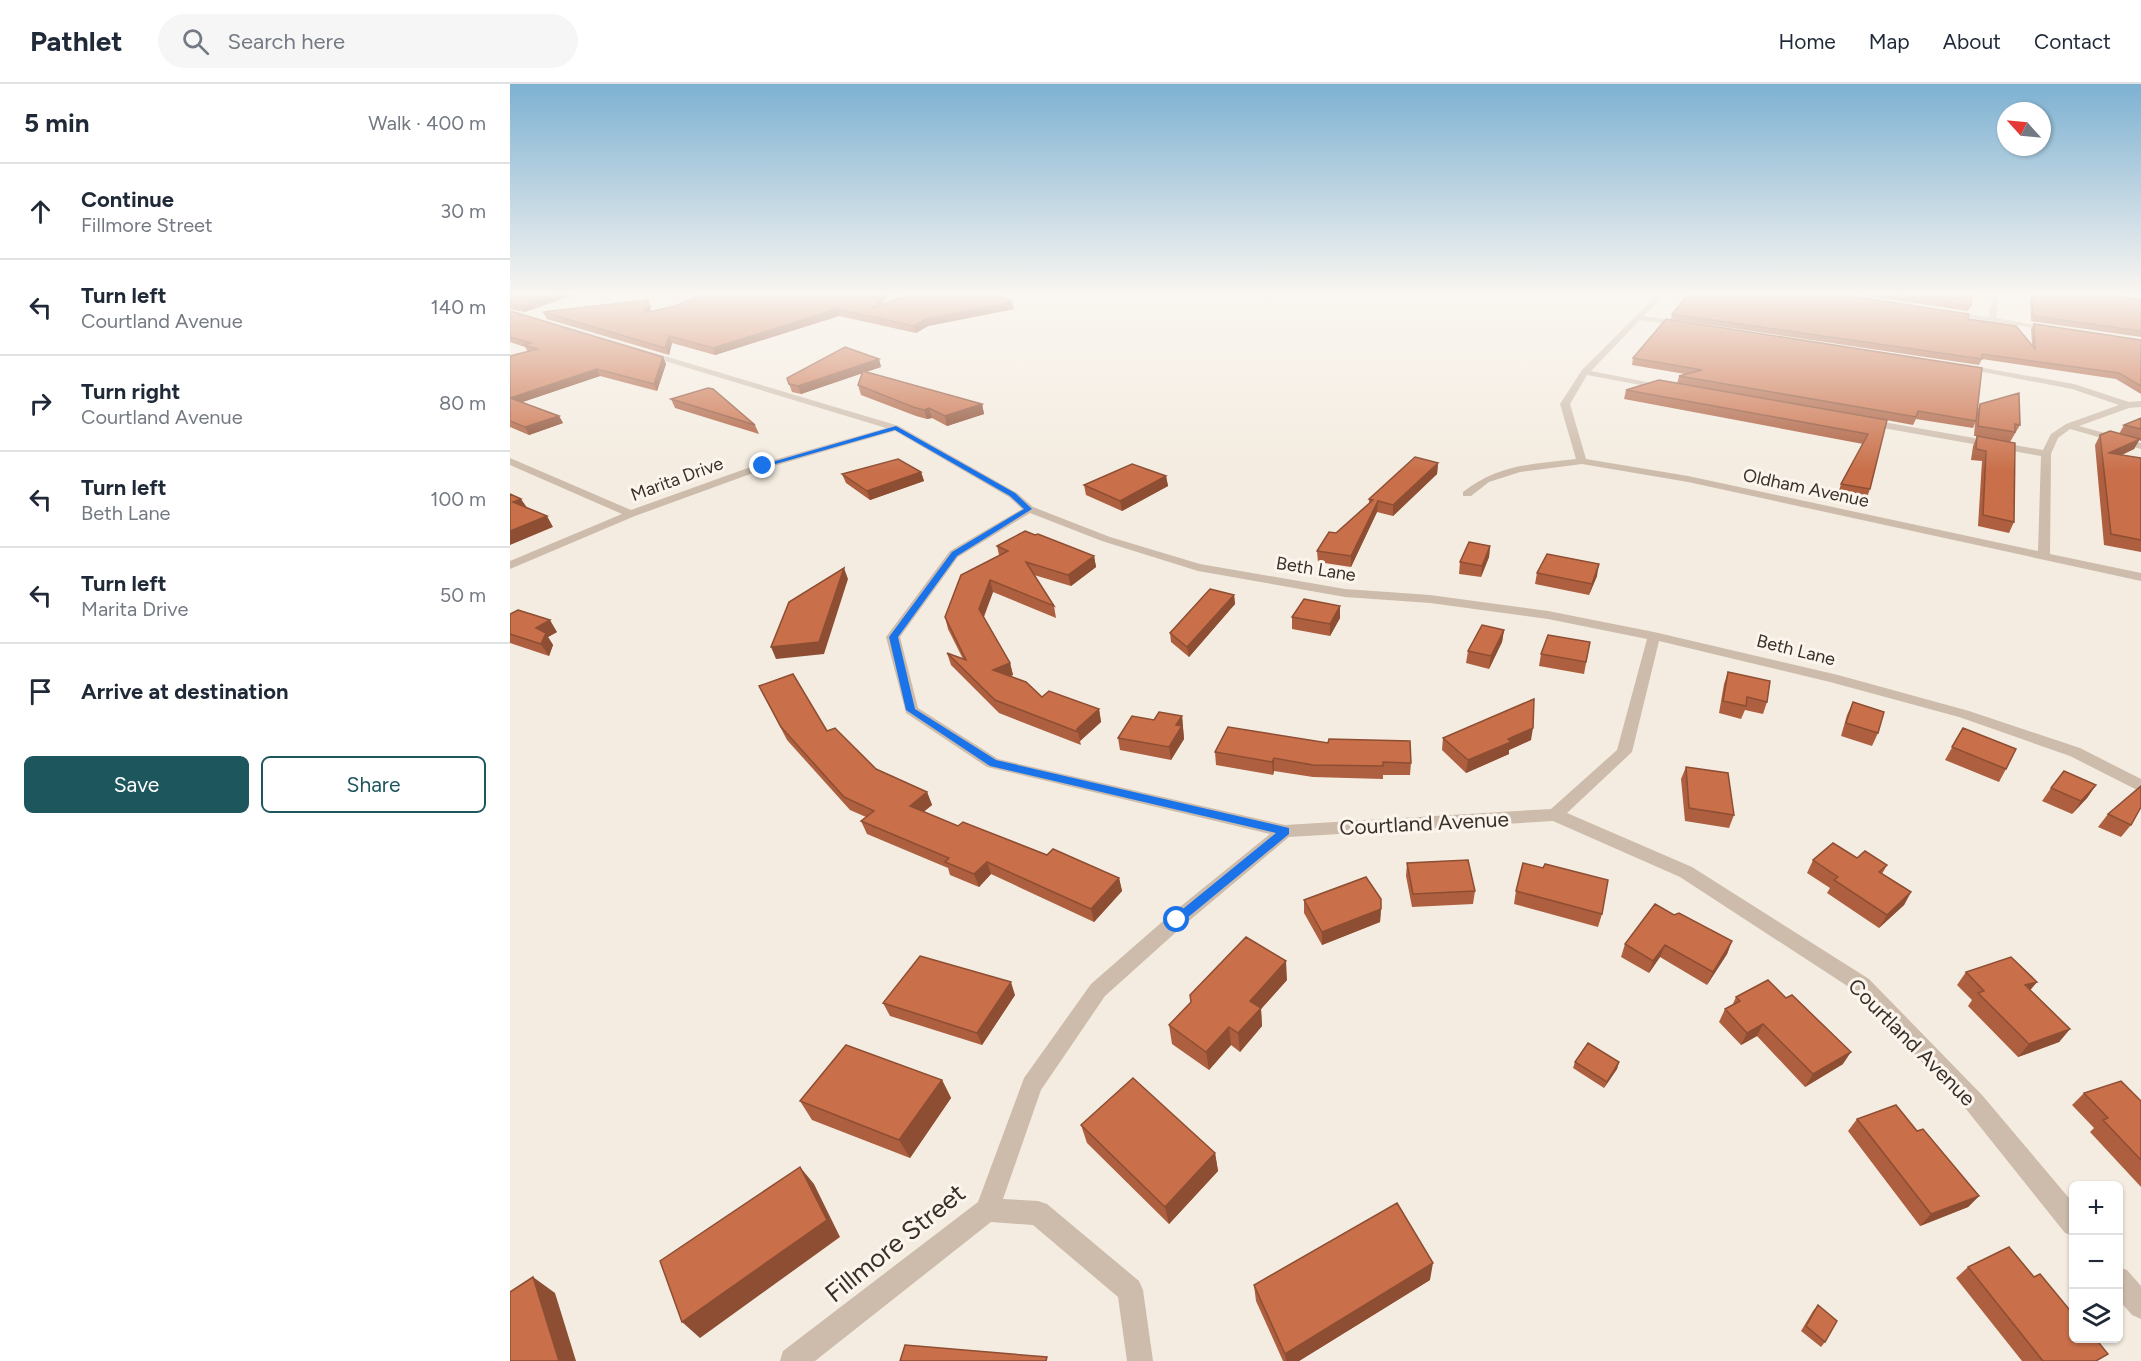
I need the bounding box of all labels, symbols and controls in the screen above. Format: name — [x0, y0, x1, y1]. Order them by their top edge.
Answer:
search box — [158, 14, 578, 68]
text: Pathlet — [30, 24, 122, 58]
icon: search — [179, 25, 212, 58]
text: Search here — [227, 28, 345, 55]
text: Home — [1779, 29, 1836, 54]
text: Map — [1869, 29, 1910, 54]
text: About — [1943, 29, 2001, 54]
text: Contact — [2034, 29, 2111, 54]
north arrow — [1997, 102, 2051, 156]
text: 5 min — [24, 107, 90, 139]
text: Walk · 400 m — [368, 111, 486, 135]
text: Continue — [81, 186, 174, 213]
icon: ahead — [24, 195, 57, 228]
text: 30 m — [440, 199, 486, 223]
text: Fillmore Street — [81, 213, 213, 237]
text: Turn left — [81, 282, 167, 309]
icon: left — [24, 291, 57, 324]
text: 140 m — [431, 295, 486, 319]
text: Courtland Avenue — [81, 309, 243, 333]
text: Turn right — [81, 378, 180, 405]
icon: right — [24, 387, 57, 420]
text: 80 m — [439, 391, 486, 415]
text: Courtland Avenue — [81, 405, 243, 429]
street label: Marita Drive — [628, 452, 726, 506]
route end — [749, 452, 775, 478]
street label: Oldham Avenue — [1741, 464, 1871, 512]
text: Turn left — [81, 474, 167, 501]
icon: left — [24, 483, 57, 516]
text: 100 m — [430, 487, 486, 511]
text: Beth Lane — [81, 501, 170, 525]
street label: Beth Lane — [1275, 552, 1358, 586]
text: Turn left — [81, 570, 167, 597]
icon: left — [24, 579, 57, 612]
text: 50 m — [440, 583, 486, 607]
text: Marita Drive — [81, 597, 188, 621]
street label: Beth Lane — [1754, 630, 1838, 670]
icon: arrive — [24, 675, 57, 708]
text: Arrive at destination — [81, 678, 289, 705]
button: Save — [24, 756, 249, 813]
button: Share — [261, 756, 486, 813]
street label: Courtland Avenue — [1339, 806, 1509, 840]
route start — [1163, 906, 1189, 932]
street label: Courtland Avenue — [1843, 973, 1981, 1111]
street label: Fillmore Street — [818, 1177, 972, 1309]
map controls — [2069, 1181, 2123, 1343]
button: + — [2069, 1181, 2123, 1235]
button: − — [2069, 1235, 2123, 1289]
button: layers — [2069, 1289, 2123, 1343]

